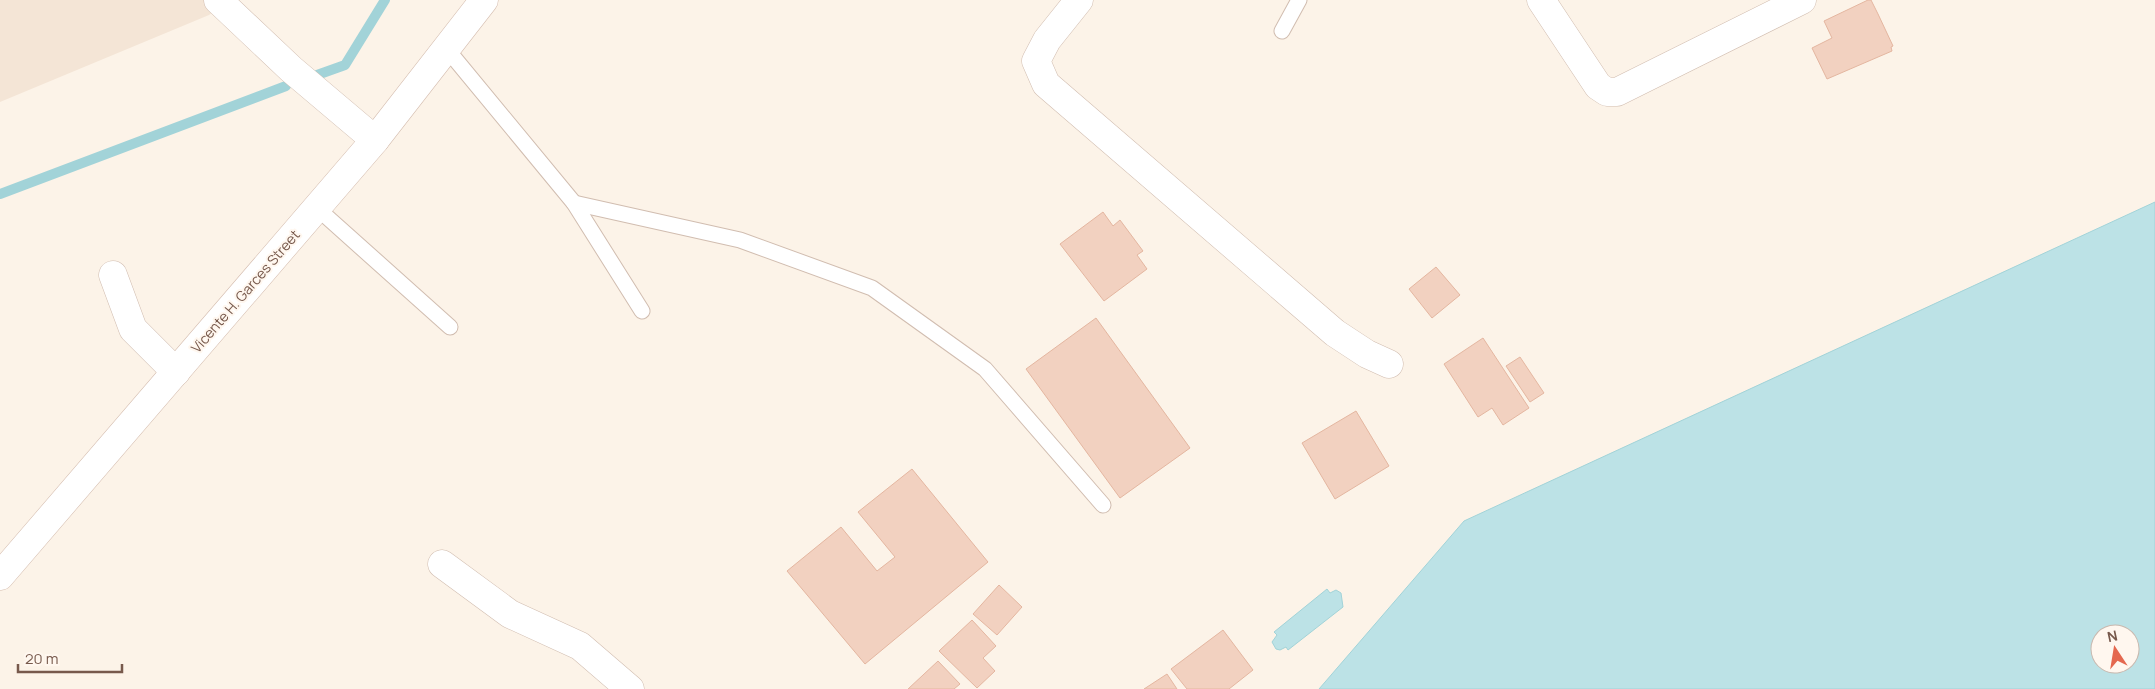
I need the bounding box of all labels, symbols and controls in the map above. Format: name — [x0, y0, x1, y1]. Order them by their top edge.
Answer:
street label: Vicente H. Garces Street — [186, 225, 304, 357]
north arrow — [2090, 624, 2140, 674]
text: N — [2105, 625, 2119, 646]
scale bar — [18, 642, 121, 674]
text: 20 m — [25, 648, 58, 669]

